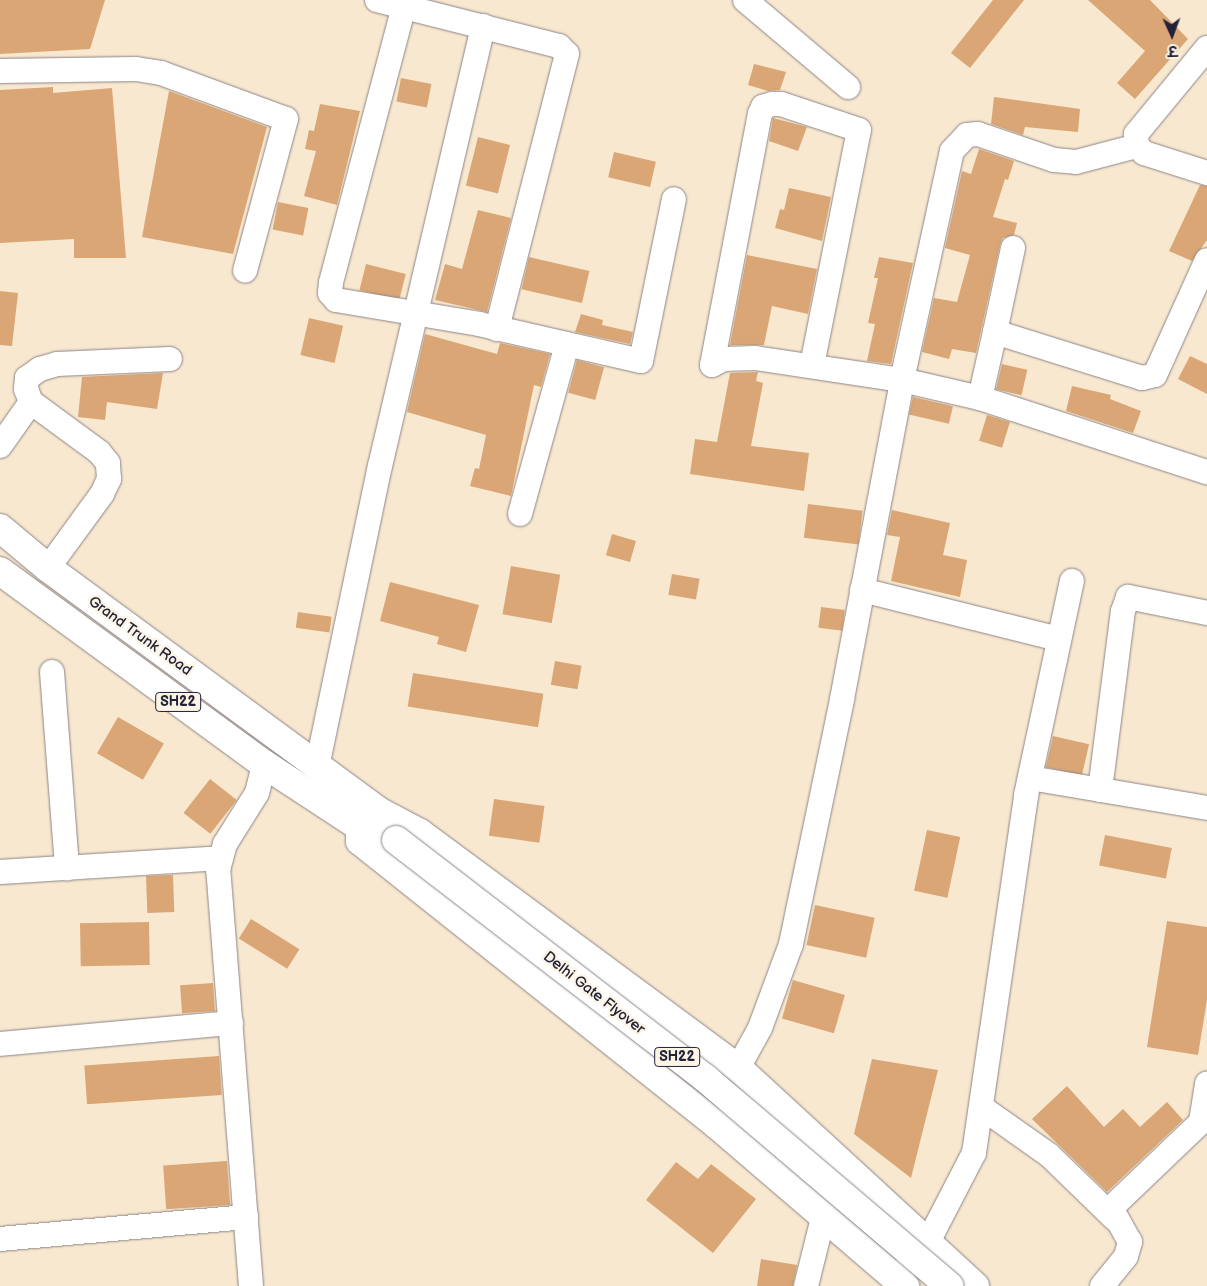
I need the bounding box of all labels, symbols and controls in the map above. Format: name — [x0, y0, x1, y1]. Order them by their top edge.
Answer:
north arrow — [1147, 10, 1197, 60]
text: उ — [1168, 42, 1178, 59]
street label: Grand Trunk Road — [85, 592, 195, 680]
road number: SH22 — [154, 690, 202, 714]
street label: Delhi Gate Flyover — [540, 948, 648, 1038]
road number: SH22 — [653, 1046, 701, 1068]

